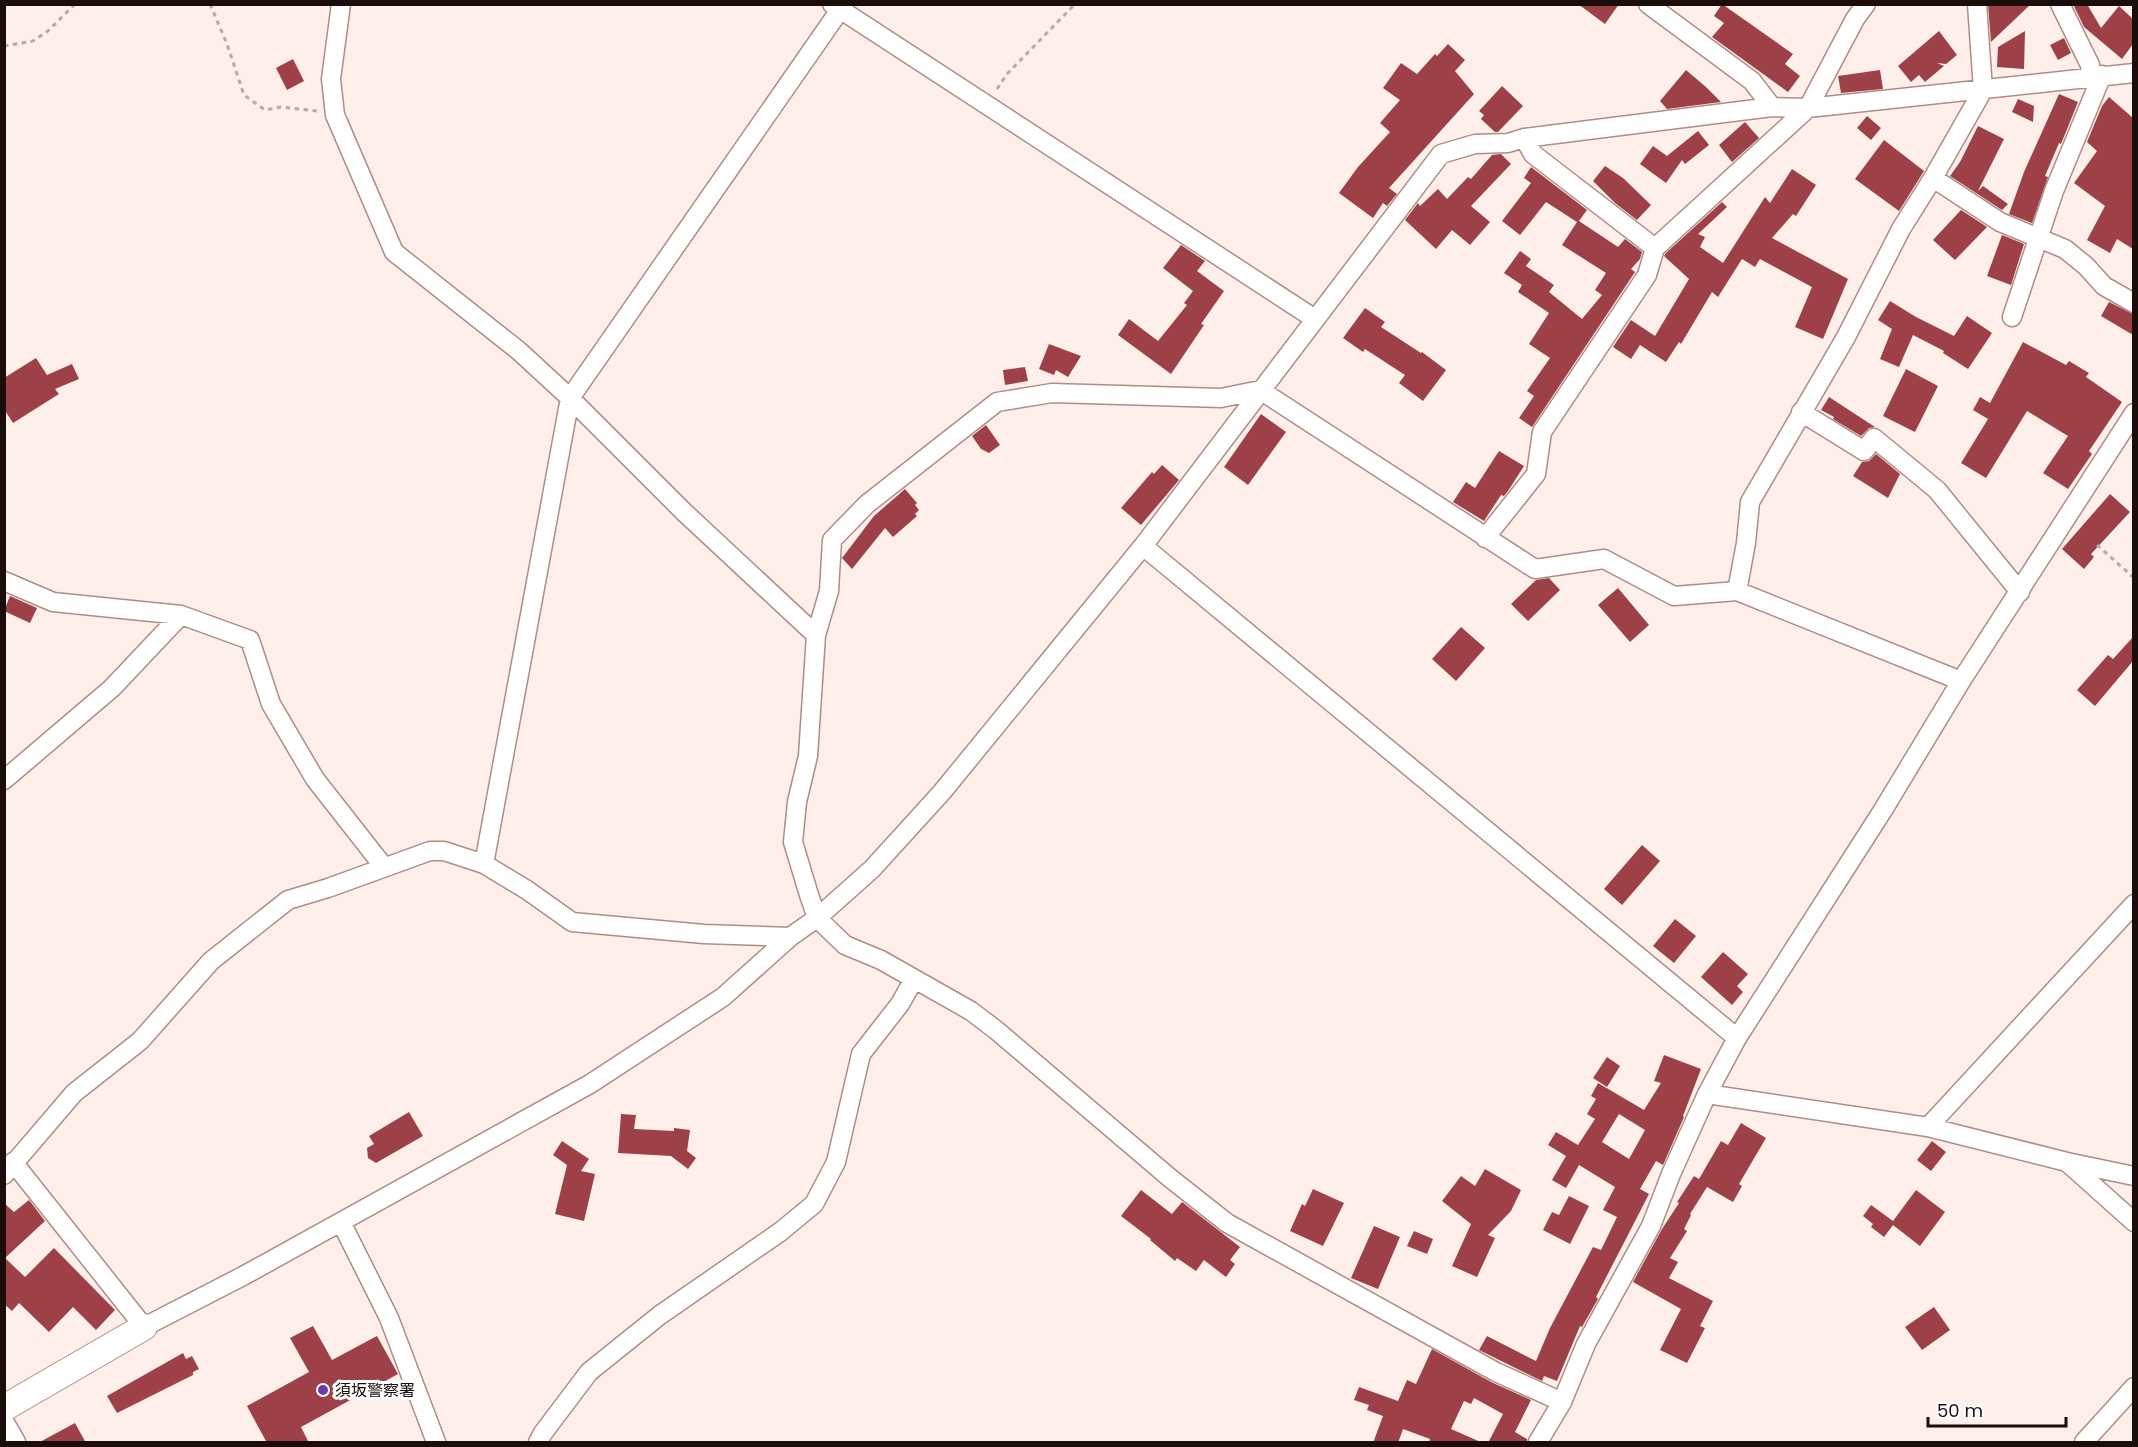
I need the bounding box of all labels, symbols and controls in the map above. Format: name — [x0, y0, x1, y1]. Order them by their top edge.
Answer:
place label: 須坂警察署 — [335, 1379, 415, 1402]
marker: 須坂警察署 — [316, 1383, 330, 1397]
scale bar — [1928, 1390, 2066, 1428]
text: 50 m — [1937, 1398, 1983, 1423]

